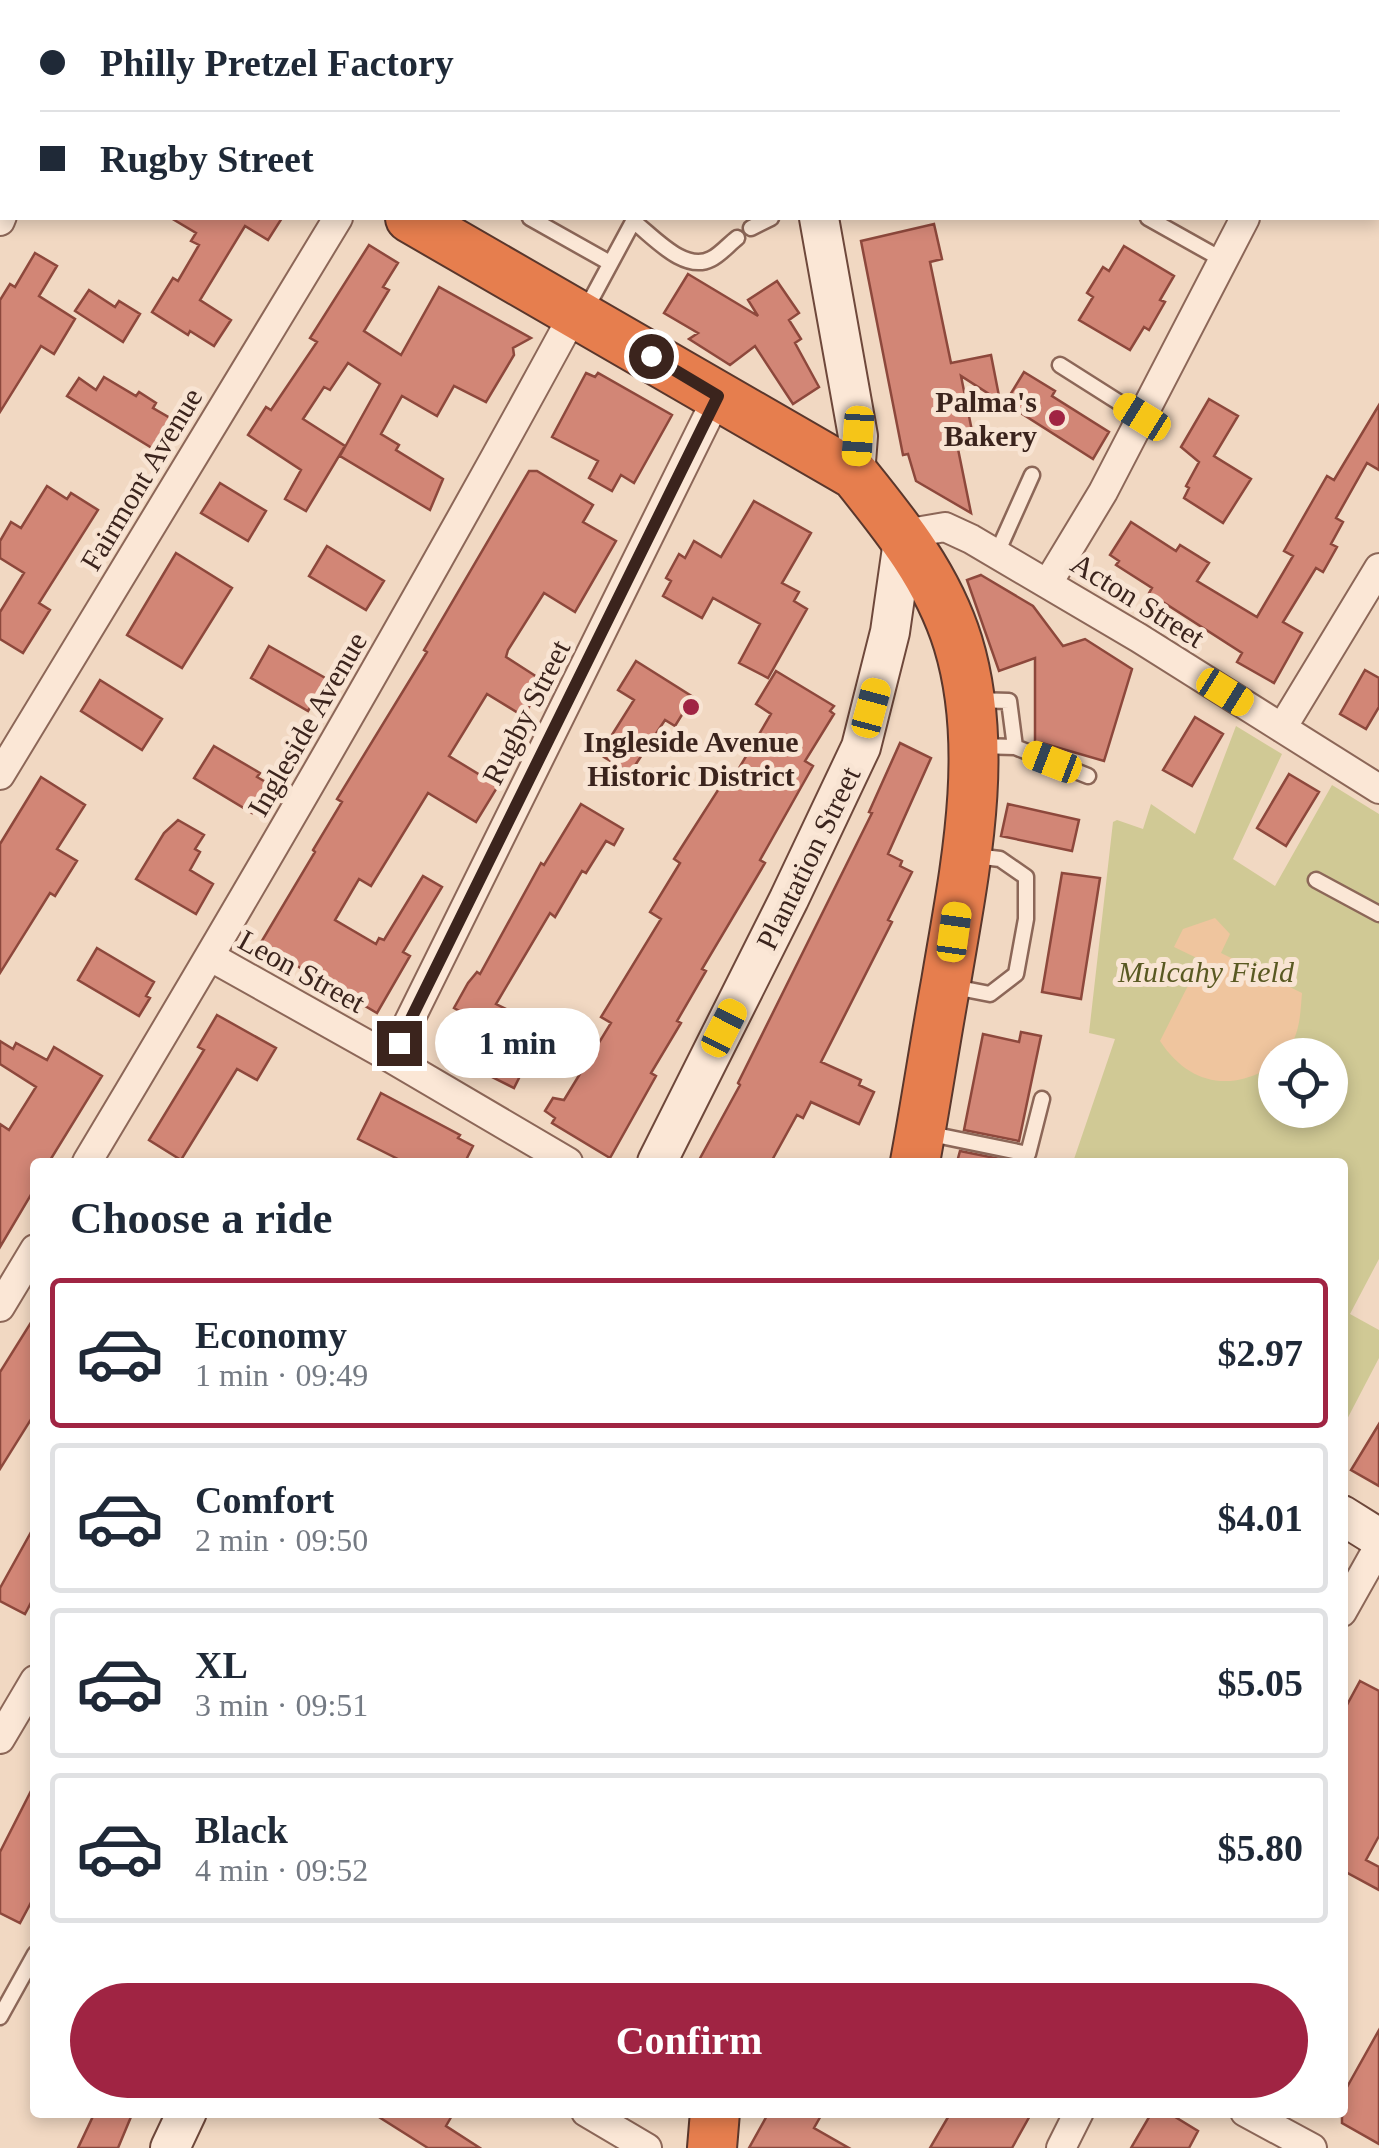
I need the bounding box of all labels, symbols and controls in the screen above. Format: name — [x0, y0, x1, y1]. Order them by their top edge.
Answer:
text: Philly Pretzel Factory — [100, 42, 454, 84]
text: Rugby Street — [100, 138, 314, 180]
route start — [629, 334, 674, 379]
street label: Fairmont Avenue — [74, 382, 208, 576]
place label: Palma's Bakery — [935, 385, 1037, 452]
car — [1109, 388, 1175, 446]
car — [841, 405, 875, 467]
marker: Palma's Bakery — [1046, 407, 1068, 429]
street label: Acton Street — [1065, 546, 1211, 654]
street label: Ingleside Avenue — [241, 626, 373, 822]
street label: Rugby Street — [476, 634, 577, 790]
car — [1192, 663, 1258, 721]
car — [849, 675, 893, 741]
marker: Ingleside Avenue Historic District — [680, 696, 702, 718]
place label: Ingleside Avenue Historic District — [583, 725, 799, 792]
car — [1019, 737, 1085, 787]
street label: Plantation Street — [750, 761, 867, 955]
car — [935, 900, 973, 964]
street label: Leon Street — [233, 923, 371, 1019]
park label: Mulcahy Field — [1117, 955, 1295, 988]
car — [697, 994, 751, 1062]
callout: 1 min — [434, 1008, 599, 1078]
route end — [377, 1021, 422, 1066]
text: 1 min — [479, 1025, 556, 1061]
map controls — [1258, 1038, 1348, 1128]
button: locate — [1258, 1038, 1348, 1128]
text: Choose a ride — [70, 1193, 333, 1243]
icon: car — [75, 1308, 165, 1398]
text: Economy — [195, 1314, 347, 1356]
text: $2.97 — [1218, 1332, 1303, 1374]
text: 1 min · 09:49 — [195, 1357, 368, 1393]
icon: car — [75, 1473, 165, 1563]
text: Comfort — [195, 1479, 334, 1521]
text: $4.01 — [1218, 1497, 1303, 1539]
text: 2 min · 09:50 — [195, 1522, 368, 1558]
icon: car — [75, 1638, 165, 1728]
text: XL — [195, 1644, 248, 1686]
text: $5.05 — [1218, 1662, 1303, 1704]
text: 3 min · 09:51 — [195, 1687, 368, 1723]
icon: car — [75, 1803, 165, 1893]
text: Black — [195, 1809, 288, 1851]
text: $5.80 — [1218, 1827, 1303, 1869]
text: 4 min · 09:52 — [195, 1852, 368, 1888]
button: Confirm — [70, 1983, 1308, 2098]

